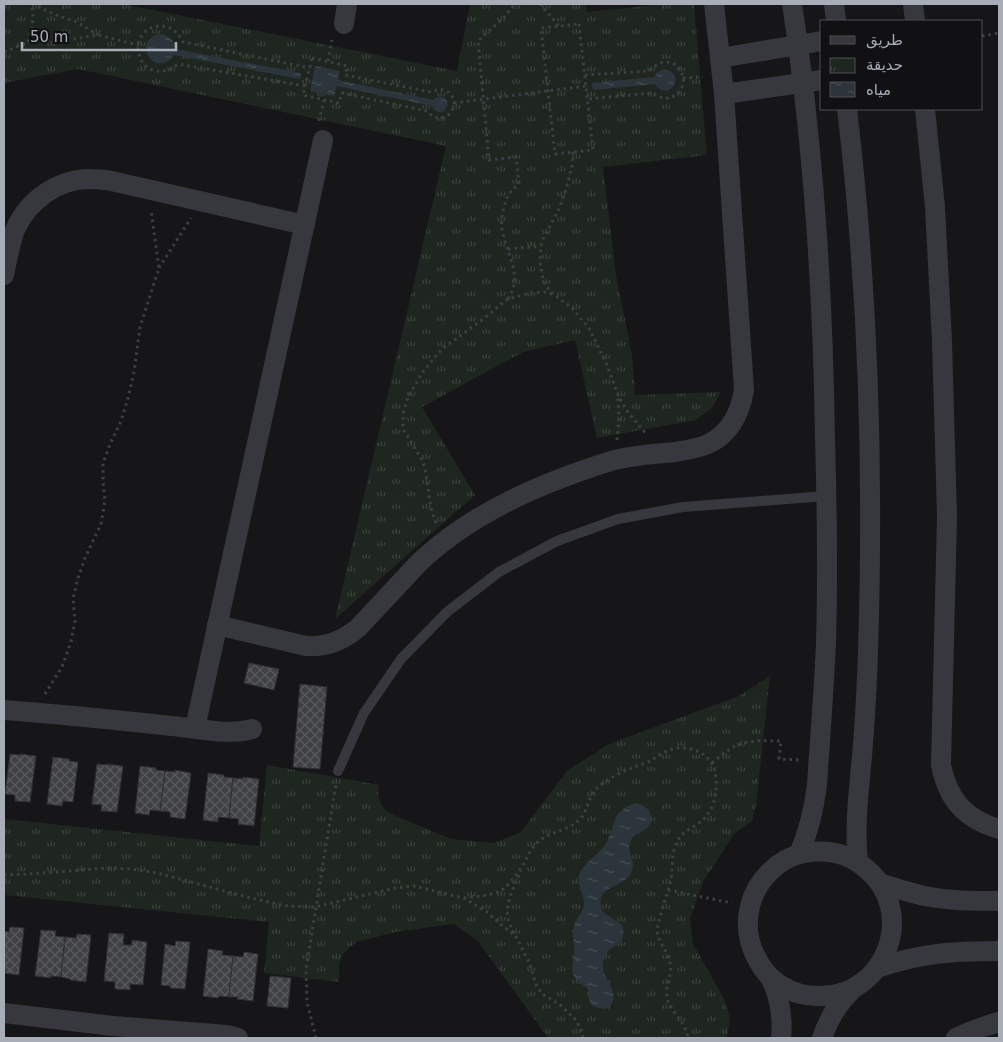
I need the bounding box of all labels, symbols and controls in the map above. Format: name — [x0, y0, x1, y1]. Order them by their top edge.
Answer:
scale bar — [22, 20, 176, 52]
legend — [820, 20, 983, 110]
text: 50 m — [30, 28, 68, 46]
text: طريق — [866, 31, 903, 49]
text: حديقة — [866, 56, 903, 74]
text: مياه — [866, 81, 891, 99]

